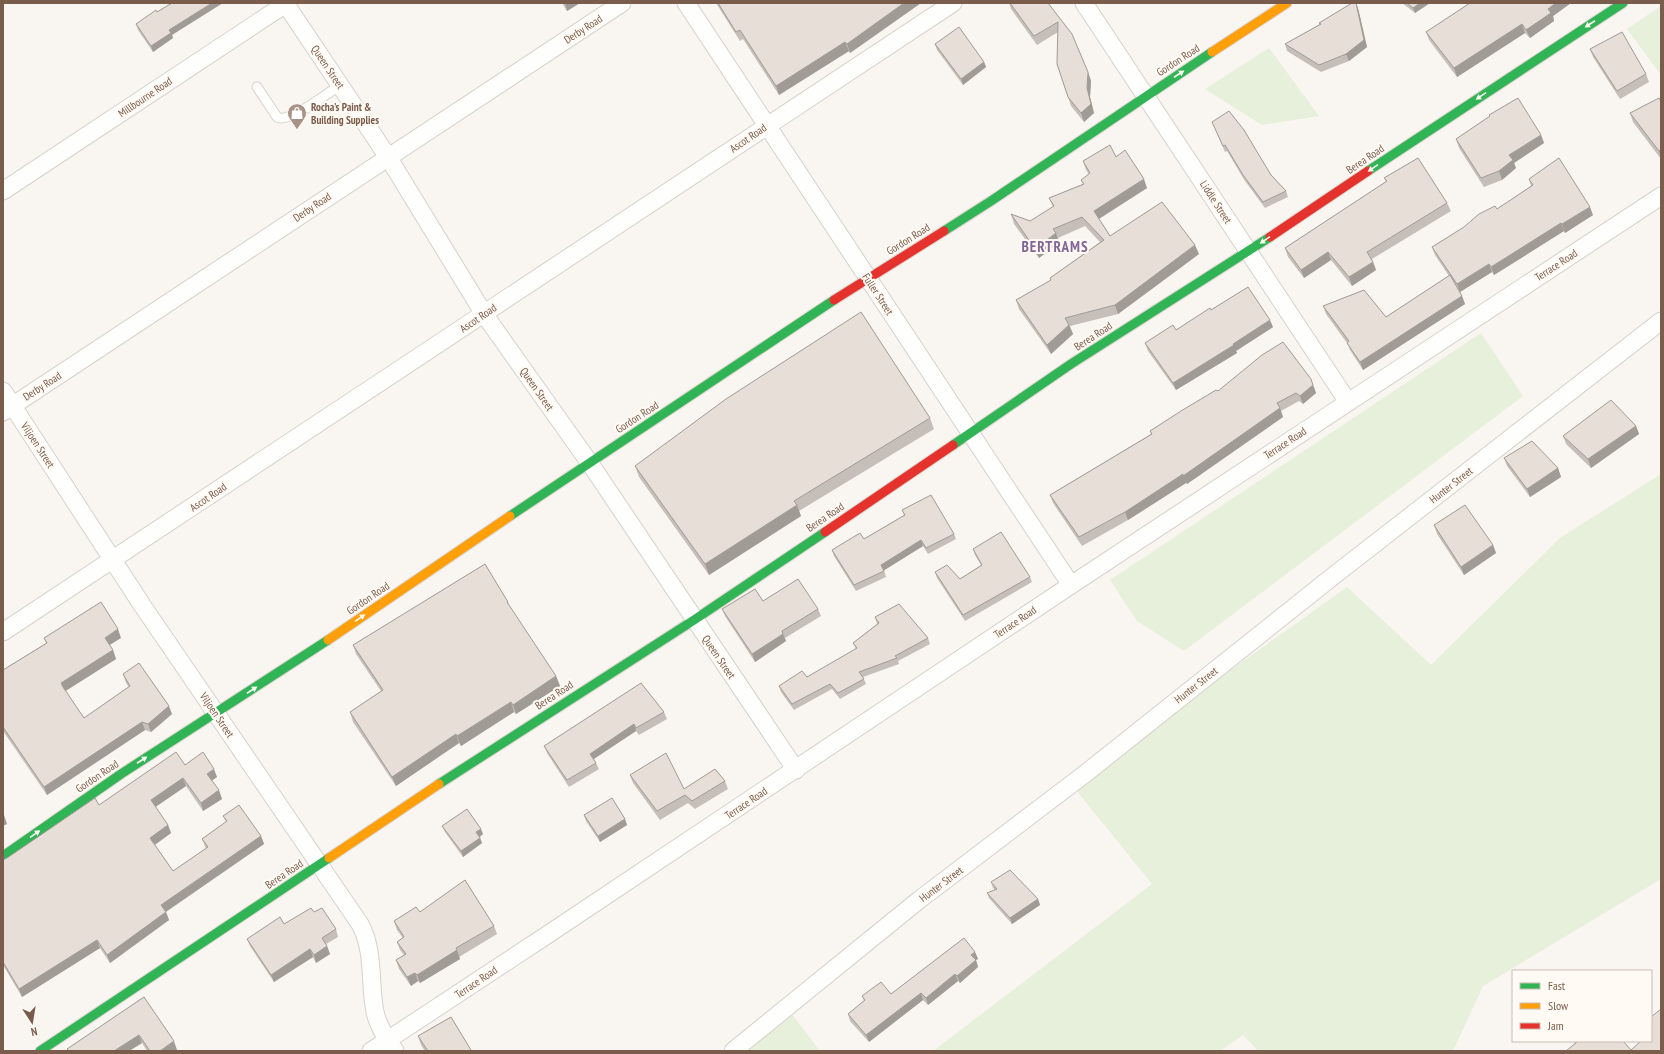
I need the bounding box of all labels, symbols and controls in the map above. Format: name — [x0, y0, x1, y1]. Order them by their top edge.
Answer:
street label: Derby Road — [561, 11, 605, 47]
one-way arrow — [1585, 20, 1595, 28]
street label: Gordon Road — [1154, 41, 1202, 79]
street label: Queen Street — [308, 42, 348, 92]
one-way arrow — [1174, 70, 1184, 78]
street label: Millbourne Road — [115, 74, 175, 120]
one-way arrow — [1476, 92, 1486, 100]
place label: Rocha's Paint & Building Supplies — [311, 100, 379, 127]
shop icon: Rocha's Paint & Building Supplies — [286, 102, 308, 130]
street label: Ascot Road — [727, 120, 769, 155]
street label: Berea Road — [1343, 141, 1387, 177]
one-way arrow — [1368, 164, 1378, 172]
street label: Liddle Street — [1197, 178, 1235, 226]
street label: Derby Road — [290, 189, 334, 225]
street label: Gordon Road — [884, 220, 933, 258]
one-way arrow — [1260, 236, 1270, 244]
district label: BERTRAMS — [1021, 237, 1089, 256]
street label: Terrace Road — [1532, 246, 1580, 284]
street label: Fuller Street — [859, 270, 897, 318]
street label: Ascot Road — [457, 300, 499, 335]
street label: Berea Road — [1071, 318, 1115, 354]
street label: Queen Street — [517, 365, 557, 413]
street label: Derby Road — [20, 368, 64, 404]
street label: Gordon Road — [613, 398, 661, 436]
street label: Viljoen Street — [18, 419, 58, 470]
street label: Terrace Road — [1261, 424, 1309, 462]
street label: Hunter Street — [1427, 464, 1475, 506]
street label: Ascot Road — [187, 479, 229, 514]
street label: Berea Road — [803, 499, 847, 535]
street label: Gordon Road — [344, 578, 392, 617]
street label: Terrace Road — [991, 603, 1039, 641]
one-way arrow — [354, 614, 365, 622]
street label: Queen Street — [699, 632, 739, 682]
street label: Hunter Street — [1172, 664, 1220, 706]
street label: Berea Road — [532, 677, 576, 713]
one-way arrow — [247, 686, 257, 694]
street label: Viljoen Street — [196, 689, 237, 740]
street label: Gordon Road — [73, 756, 121, 795]
one-way arrow — [137, 757, 148, 764]
street label: Terrace Road — [722, 784, 770, 822]
one-way arrow — [30, 830, 40, 838]
street label: Berea Road — [262, 856, 306, 892]
street label: Hunter Street — [916, 863, 966, 905]
street label: Terrace Road — [452, 963, 500, 1001]
legend — [1512, 970, 1652, 1042]
text: Fast — [1548, 978, 1566, 993]
text: Slow — [1548, 998, 1569, 1013]
north arrow — [12, 1002, 52, 1042]
text: Jam — [1547, 1018, 1564, 1033]
text: N — [30, 1024, 38, 1039]

